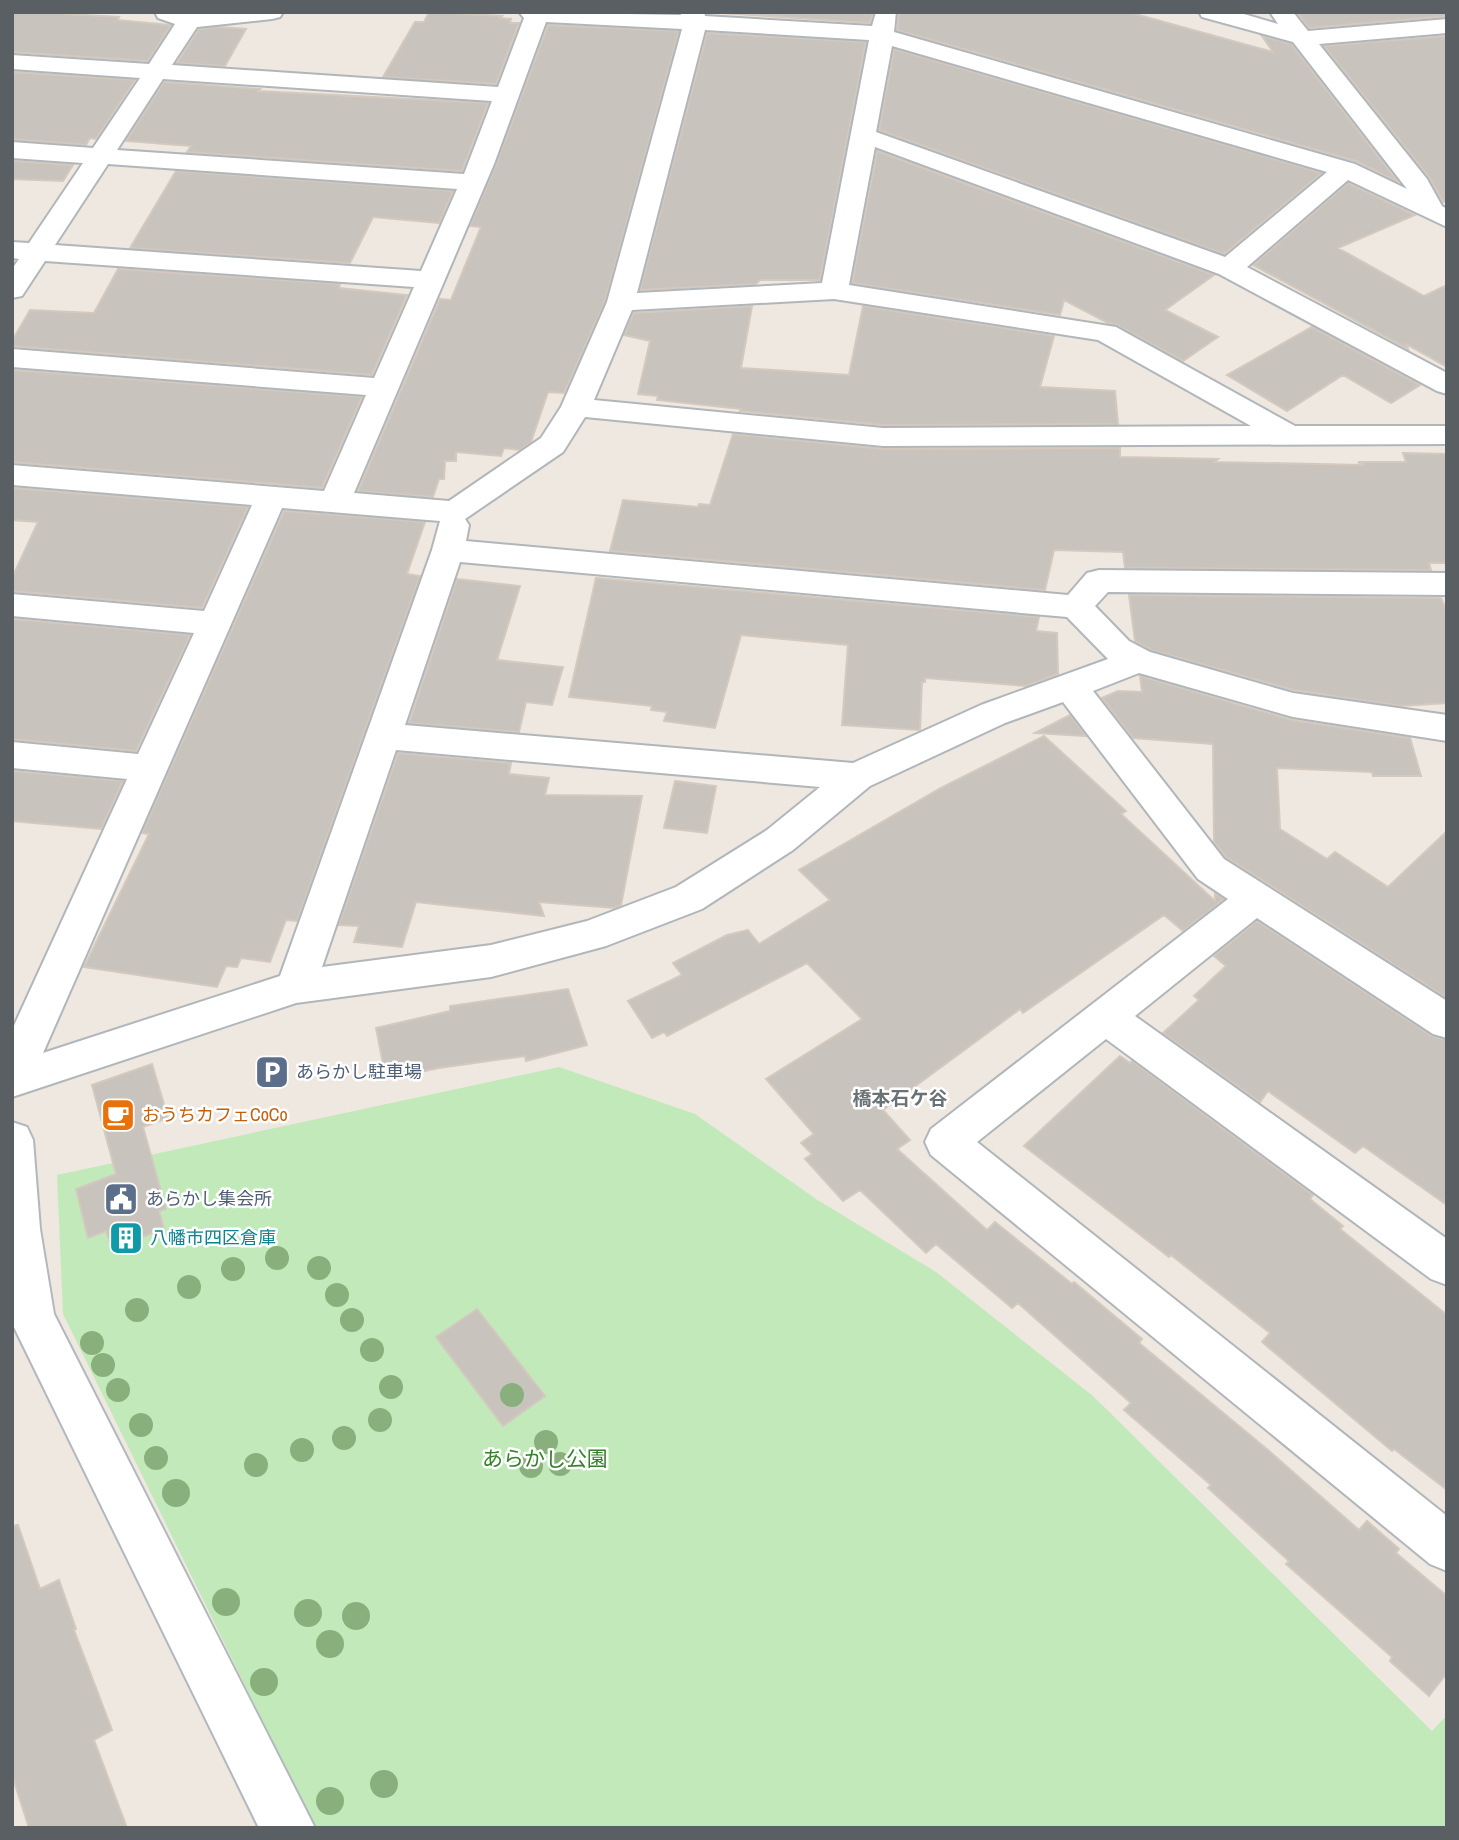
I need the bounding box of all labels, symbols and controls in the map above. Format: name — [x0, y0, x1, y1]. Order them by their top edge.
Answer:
parking icon: あらかし駐車場 — [253, 1053, 291, 1091]
place label: あらかし駐車場 — [296, 1059, 422, 1084]
district label: 橋本石ケ谷 — [852, 1085, 948, 1111]
cafe icon: おうちカフェCoCo — [99, 1096, 137, 1134]
place label: おうちカフェCoCo — [142, 1102, 288, 1127]
public building icon: あらかし集会所 — [102, 1180, 140, 1218]
place label: あらかし集会所 — [146, 1186, 272, 1211]
building icon: 八幡市四区倉庫 — [107, 1219, 145, 1257]
place label: 八幡市四区倉庫 — [150, 1225, 276, 1250]
park label: あらかし公園 — [482, 1444, 608, 1473]

